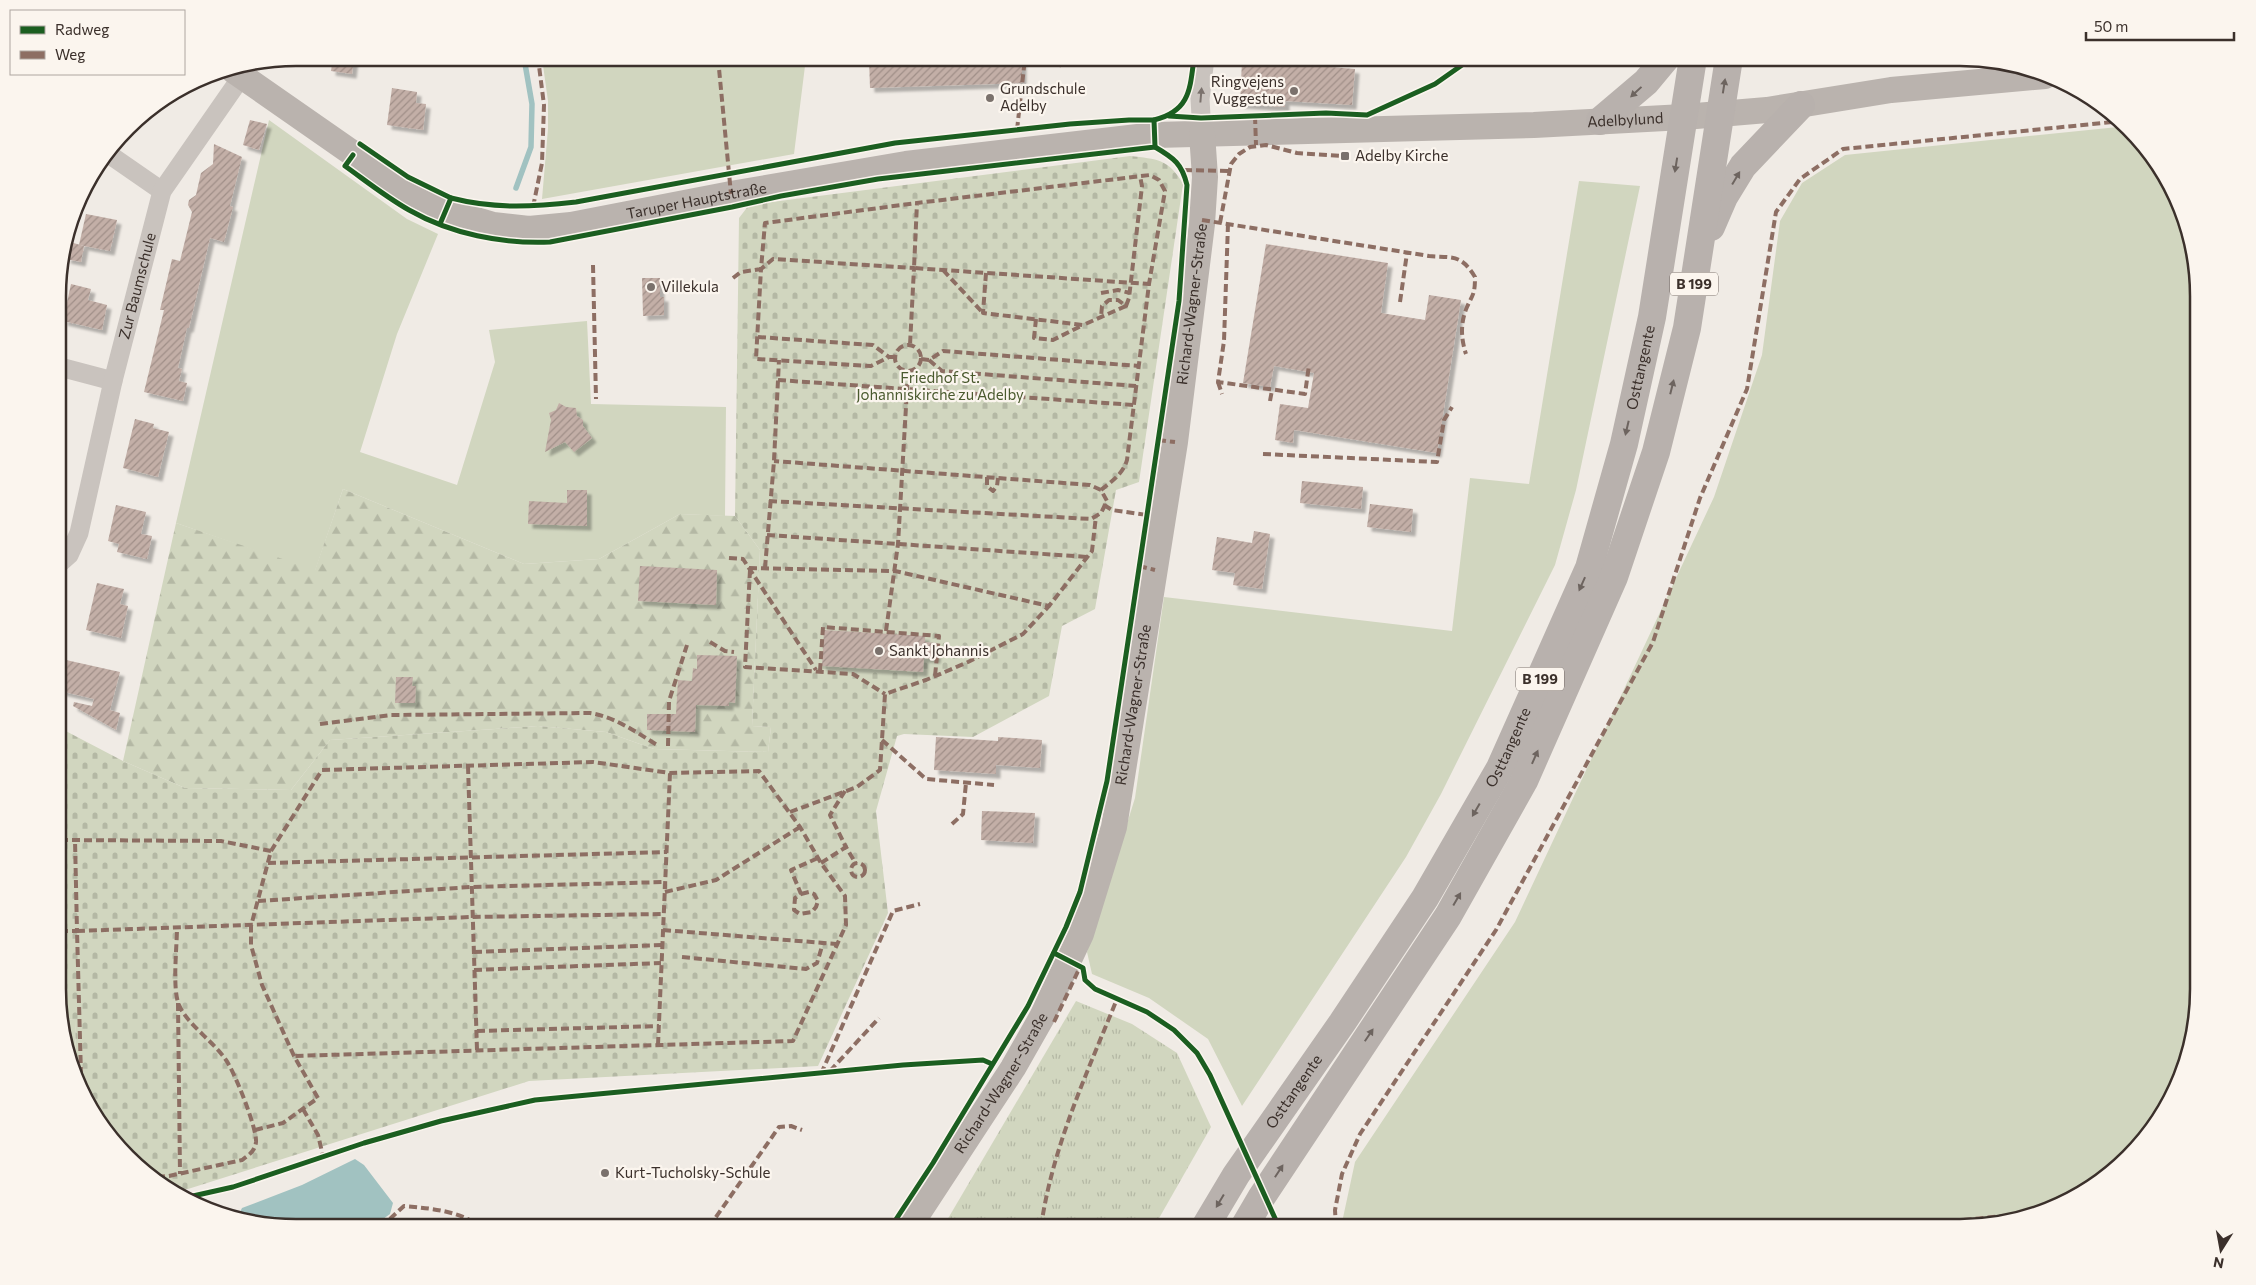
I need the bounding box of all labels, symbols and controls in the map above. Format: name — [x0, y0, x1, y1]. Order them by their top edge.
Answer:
legend — [10, 10, 185, 75]
scale bar — [2086, 10, 2234, 42]
text: 50 m — [2094, 17, 2128, 35]
text: Radweg — [55, 20, 109, 38]
text: Weg — [55, 45, 85, 63]
place label: Ringvejens Vuggestue — [1211, 72, 1284, 107]
one-way arrow — [1721, 77, 1729, 93]
place label: Grundschule Adelby — [1000, 79, 1086, 114]
marker: Ringvejens Vuggestue — [1288, 85, 1300, 97]
one-way arrow — [1630, 86, 1642, 98]
one-way arrow — [1197, 87, 1205, 103]
marker: Grundschule Adelby — [984, 92, 996, 104]
street label: Adelbylund — [1587, 108, 1664, 130]
place label: Adelby Kirche — [1355, 146, 1448, 164]
marker: Adelby Kirche — [1339, 150, 1351, 162]
one-way arrow — [1672, 158, 1680, 174]
one-way arrow — [1731, 172, 1740, 185]
street label: Taruper Hauptstraße — [625, 178, 768, 222]
street label: Richard-Wagner-Straße — [1172, 222, 1210, 386]
street label: Zur Baumschule — [114, 231, 159, 341]
road number: B 199 — [1670, 272, 1718, 296]
place label: Villekula — [661, 277, 719, 295]
marker: Villekula — [645, 281, 657, 293]
street label: Osttangente — [1622, 323, 1658, 411]
park label: Friedhof St. Johanniskirche zu Adelby — [856, 368, 1024, 403]
one-way arrow — [1668, 380, 1676, 395]
one-way arrow — [1623, 421, 1631, 436]
one-way arrow — [1578, 577, 1586, 591]
street label: Richard-Wagner-Straße — [1111, 623, 1154, 786]
place label: Sankt Johannis — [889, 641, 989, 659]
marker: Sankt Johannis — [873, 645, 885, 657]
road number: B 199 — [1516, 668, 1564, 691]
street label: Osttangente — [1481, 704, 1534, 790]
one-way arrow — [1532, 750, 1540, 764]
one-way arrow — [1472, 803, 1480, 818]
one-way arrow — [1453, 893, 1462, 906]
street label: Richard-Wagner-Straße — [950, 1009, 1051, 1156]
one-way arrow — [1364, 1029, 1373, 1042]
street label: Osttangente — [1261, 1051, 1325, 1132]
place label: Kurt-Tucholsky-Schule — [615, 1163, 770, 1181]
one-way arrow — [1274, 1164, 1284, 1178]
marker: Kurt-Tucholsky-Schule — [599, 1167, 611, 1179]
one-way arrow — [1216, 1195, 1225, 1208]
north arrow — [2196, 1225, 2246, 1275]
text: N — [2212, 1254, 2225, 1273]

